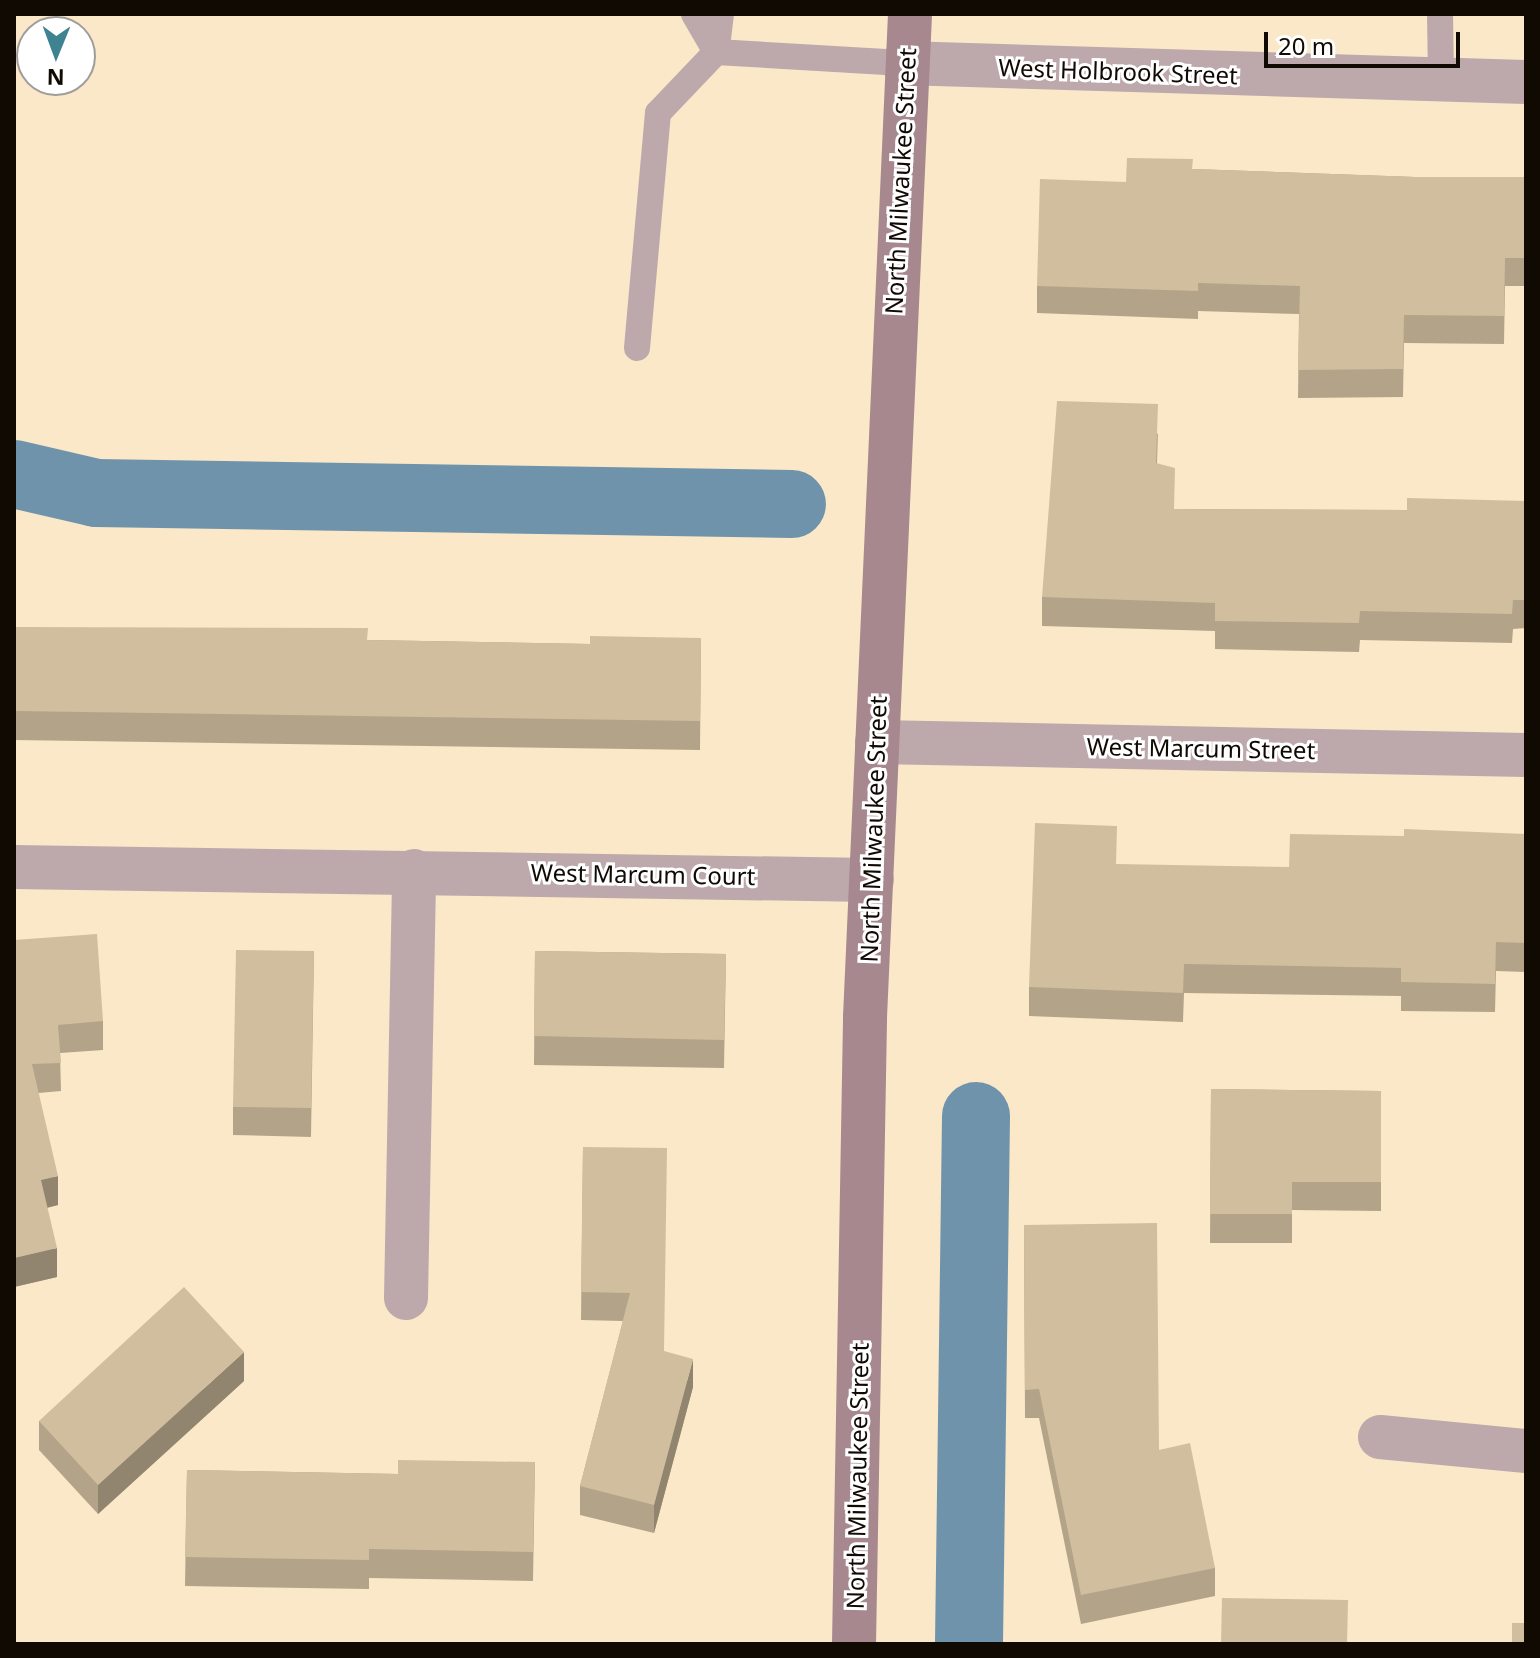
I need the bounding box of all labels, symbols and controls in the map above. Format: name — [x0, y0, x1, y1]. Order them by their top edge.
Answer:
north arrow — [16, 16, 96, 96]
scale bar — [1268, 16, 1464, 66]
text: 20 m — [1278, 29, 1334, 62]
street label: North Milwaukee Street — [879, 47, 921, 315]
street label: West Holbrook Street — [998, 52, 1238, 90]
text: N — [46, 63, 65, 93]
street label: North Milwaukee Street — [854, 695, 892, 963]
street label: West Marcum Street — [1087, 732, 1315, 764]
street label: West Marcum Court — [530, 858, 756, 890]
street label: North Milwaukee Street — [840, 1342, 874, 1610]

